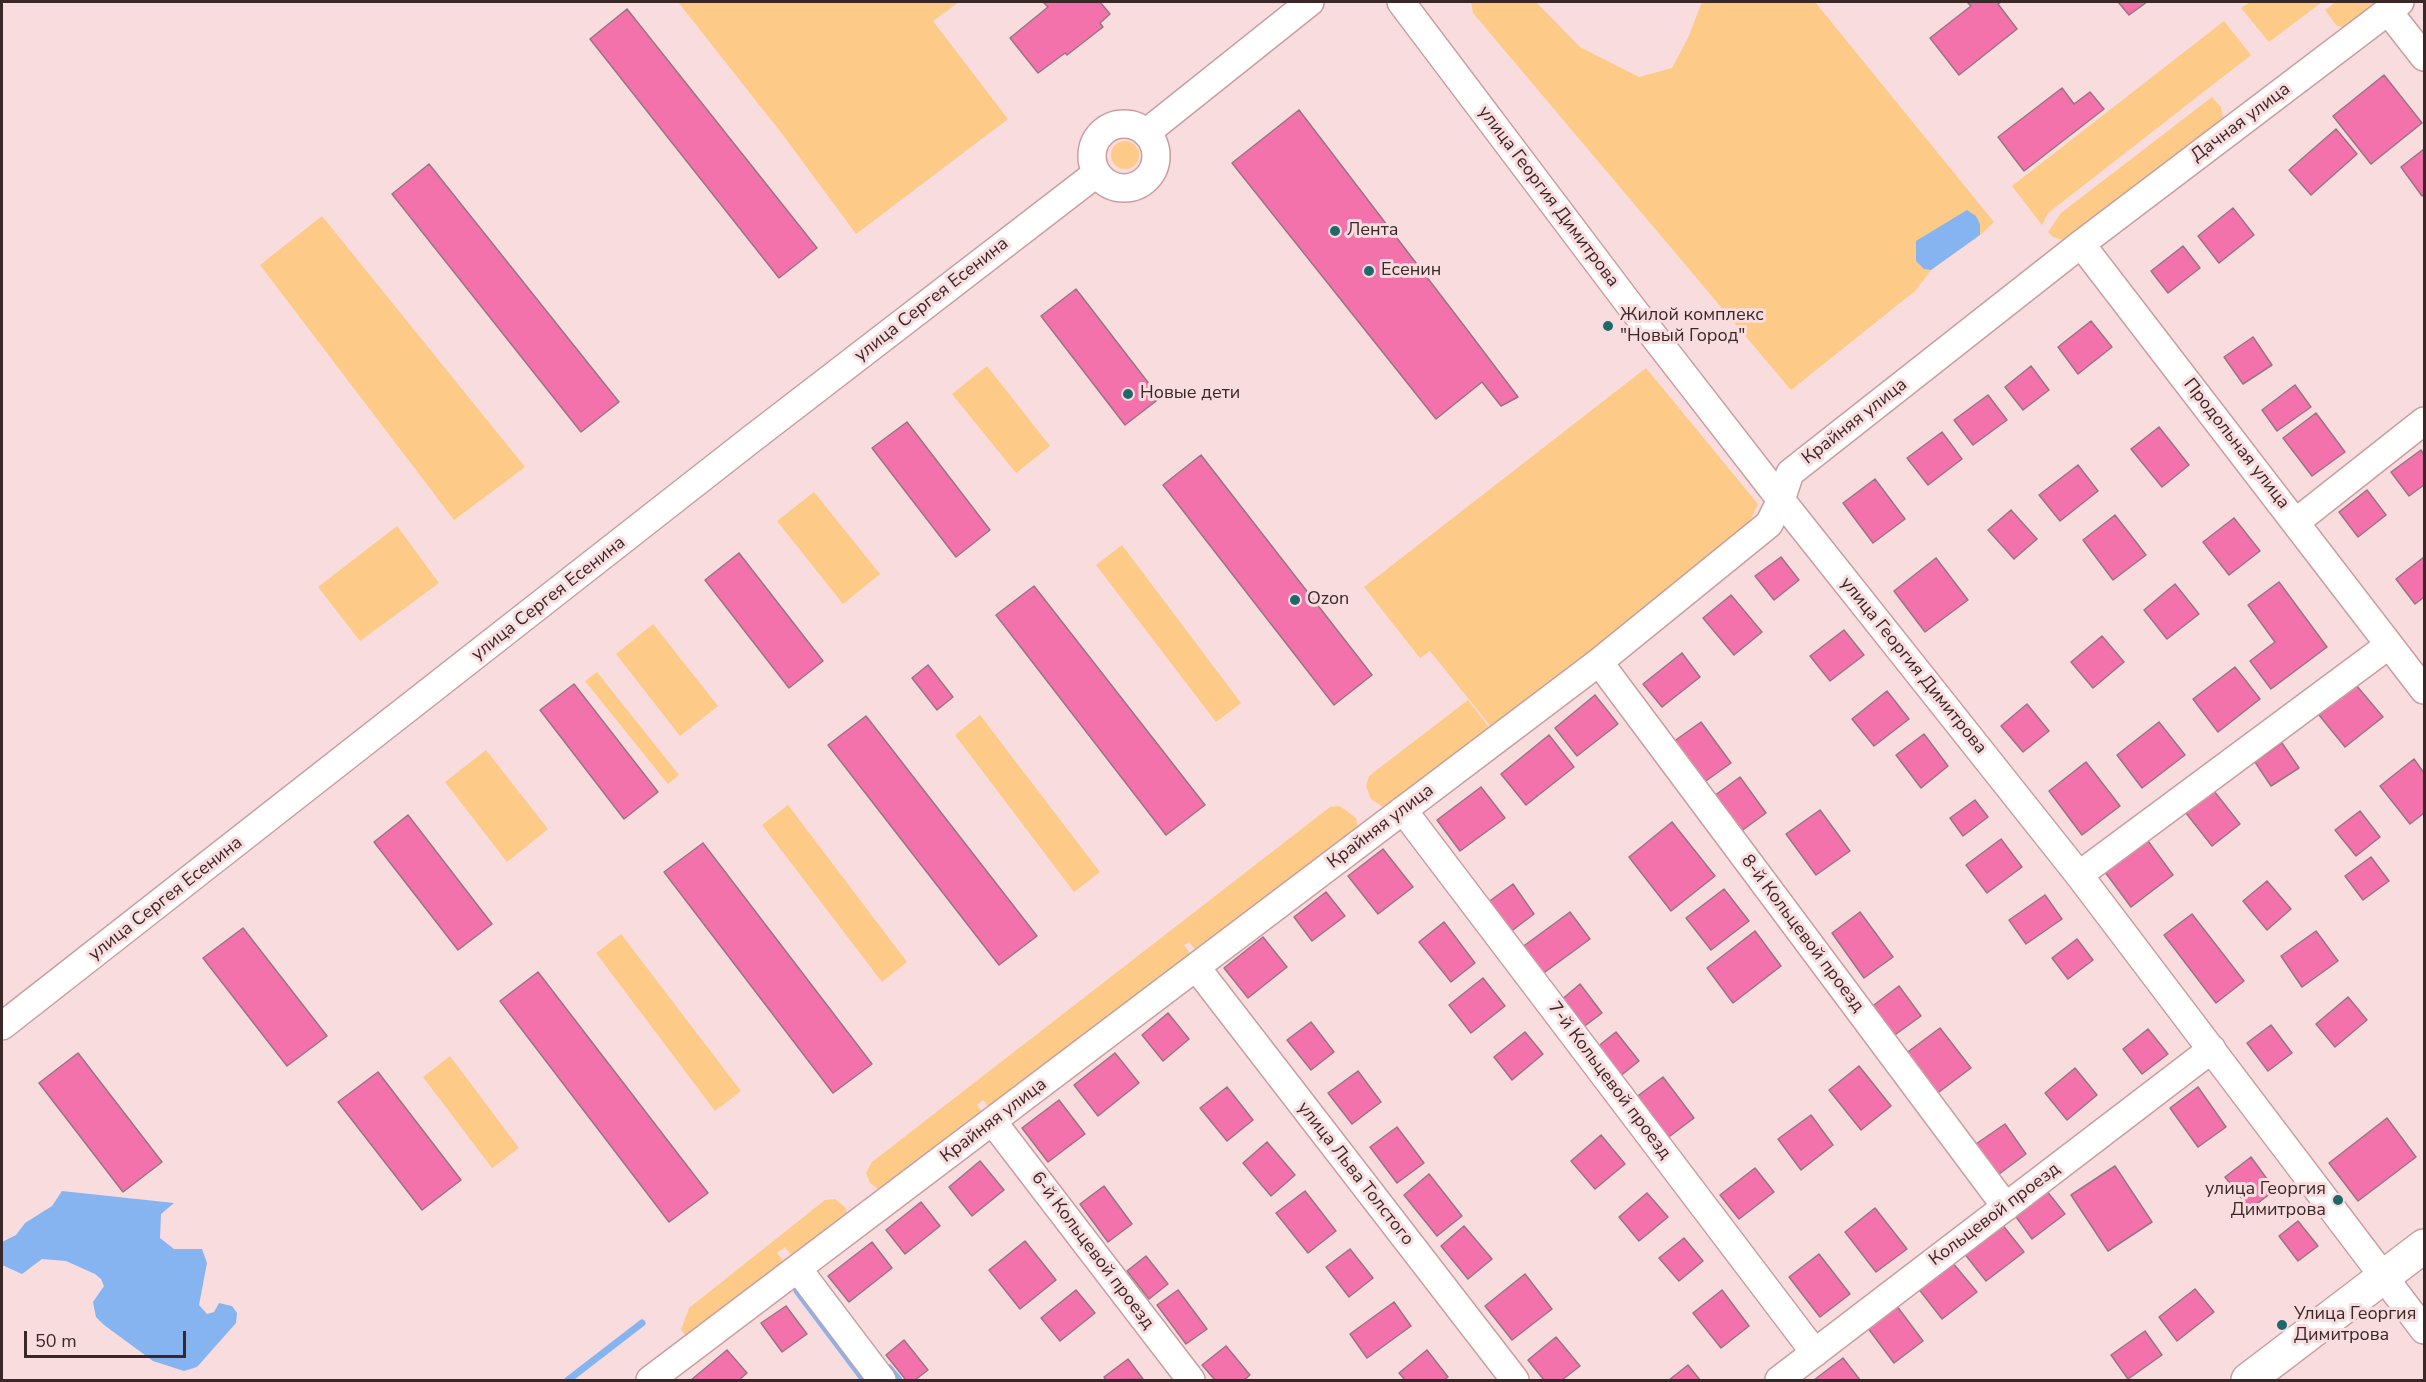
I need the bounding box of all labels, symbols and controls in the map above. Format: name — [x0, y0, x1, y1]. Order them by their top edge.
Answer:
street label: Дачная улица — [2187, 79, 2295, 167]
street label: улица Георгия Димитрова — [1473, 102, 1623, 292]
place label: Лента — [1347, 220, 1398, 242]
marker: Лента — [1328, 224, 1342, 238]
street label: улица Сергея Есенина — [851, 233, 1013, 367]
place label: Есенин — [1381, 260, 1441, 282]
marker: Есенин — [1362, 264, 1376, 278]
place label: Жилой комплекс "Новый Город" — [1620, 305, 1764, 348]
marker: Жилой комплекс "Новый Город" — [1601, 319, 1615, 333]
street label: Крайняя улица — [1798, 374, 1912, 470]
street label: Продольная улица — [2178, 374, 2294, 514]
place label: Новые дети — [1140, 383, 1240, 405]
marker: Новые дети — [1121, 387, 1135, 401]
street label: улица Сергея Есенина — [468, 532, 630, 666]
street label: улица Георгия Димитрова — [1835, 573, 1991, 759]
place label: Ozon — [1307, 589, 1349, 611]
marker: Ozon — [1288, 593, 1302, 607]
street label: Крайняя улица — [1324, 780, 1438, 874]
street label: улица Сергея Есенина — [85, 832, 247, 966]
street label: 8-й Кольцевой проезд — [1736, 851, 1868, 1017]
street label: 7-й Кольцевой проезд — [1543, 998, 1675, 1164]
street label: Крайняя улица — [937, 1074, 1051, 1168]
street label: улица Льва Толстого — [1292, 1098, 1418, 1250]
street label: Кольцевой проезд — [1925, 1159, 2065, 1271]
street label: 6-й Кольцевой проезд — [1026, 1168, 1158, 1334]
place label: улица Георгия Димитрова — [2205, 1179, 2326, 1222]
marker: улица Георгия Димитрова — [2331, 1193, 2345, 1207]
place label: Улица Георгия Димитрова — [2294, 1304, 2416, 1346]
marker: Улица Георгия Димитрова — [2275, 1318, 2289, 1332]
scale bar — [27, 1319, 189, 1357]
text: 50 m — [35, 1329, 77, 1353]

